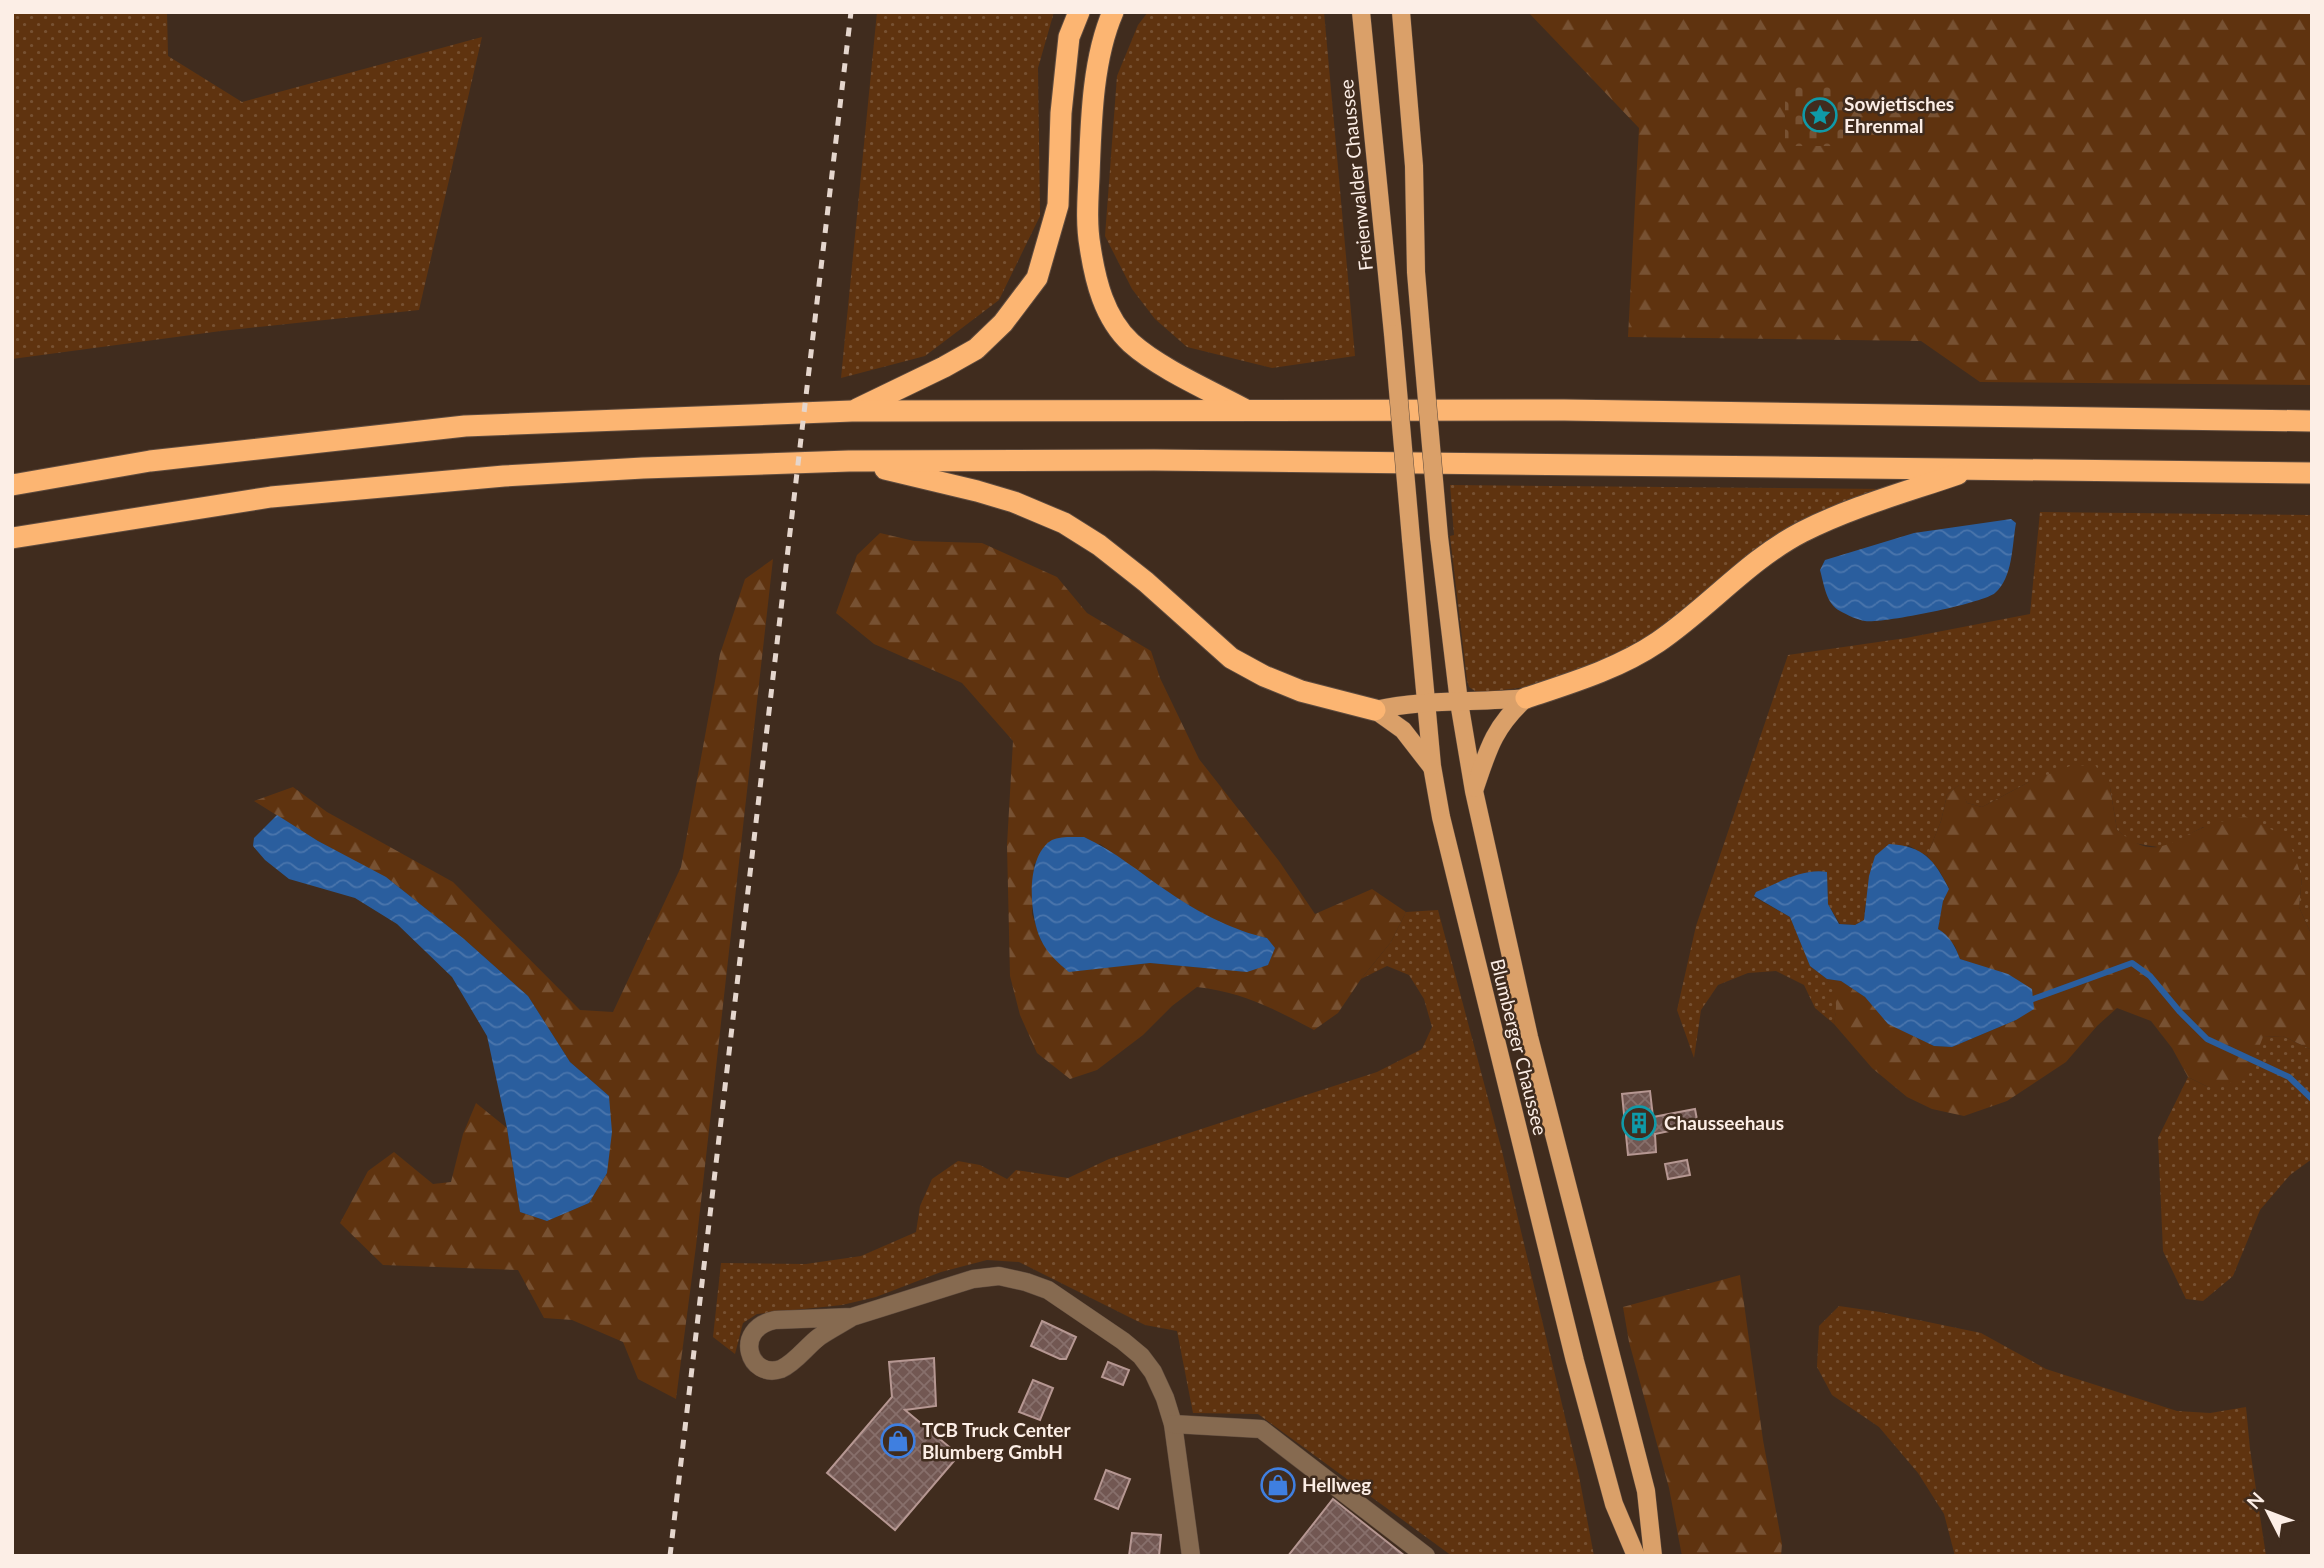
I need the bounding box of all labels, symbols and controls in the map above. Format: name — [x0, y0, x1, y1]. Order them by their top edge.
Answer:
street label: Freienwalder Chaussee — [1334, 78, 1377, 272]
place label: Sowjetisches Ehrenmal — [1844, 92, 1954, 137]
place icon: Sowjetisches Ehrenmal — [1801, 96, 1839, 134]
street label: Blumberger Chaussee — [1486, 956, 1553, 1138]
building icon: Chausseehaus — [1620, 1104, 1658, 1142]
place label: Chausseehaus — [1664, 1111, 1784, 1134]
place label: TCB Truck Center Blumberg GmbH — [922, 1418, 1072, 1463]
shop icon: TCB Truck Center Blumberg GmbH — [879, 1422, 917, 1460]
shop icon: Hellweg — [1259, 1466, 1297, 1504]
place label: Hellweg — [1302, 1473, 1371, 1496]
north arrow — [2233, 1477, 2303, 1547]
text: N — [2242, 1487, 2268, 1513]

